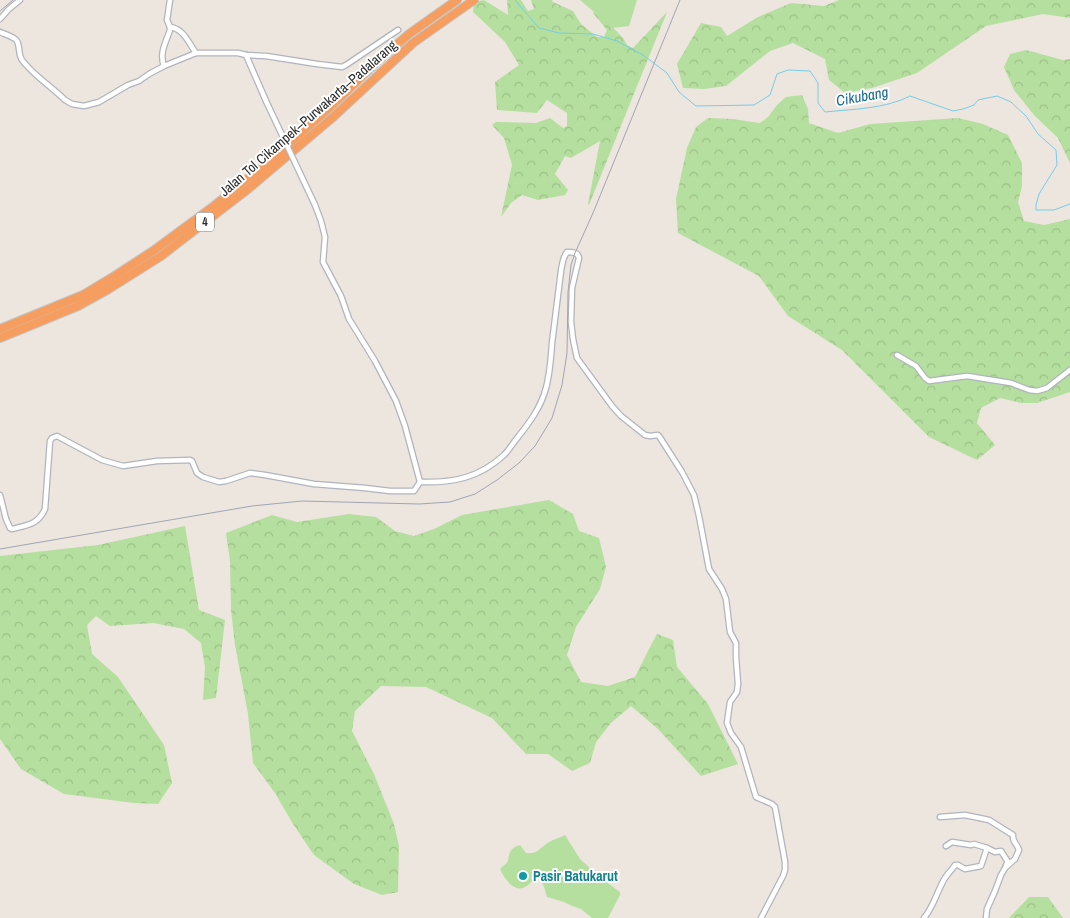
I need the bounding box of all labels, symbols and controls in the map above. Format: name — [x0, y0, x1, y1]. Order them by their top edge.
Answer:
street label: Jalan Tol Cikampek–Purwakarta–Padalarang — [215, 36, 401, 200]
water label: Cikubang — [834, 81, 890, 111]
road number: 4 — [196, 212, 214, 232]
place label: Pasir Batukarut — [533, 867, 618, 885]
marker: Pasir Batukarut — [517, 870, 529, 882]

